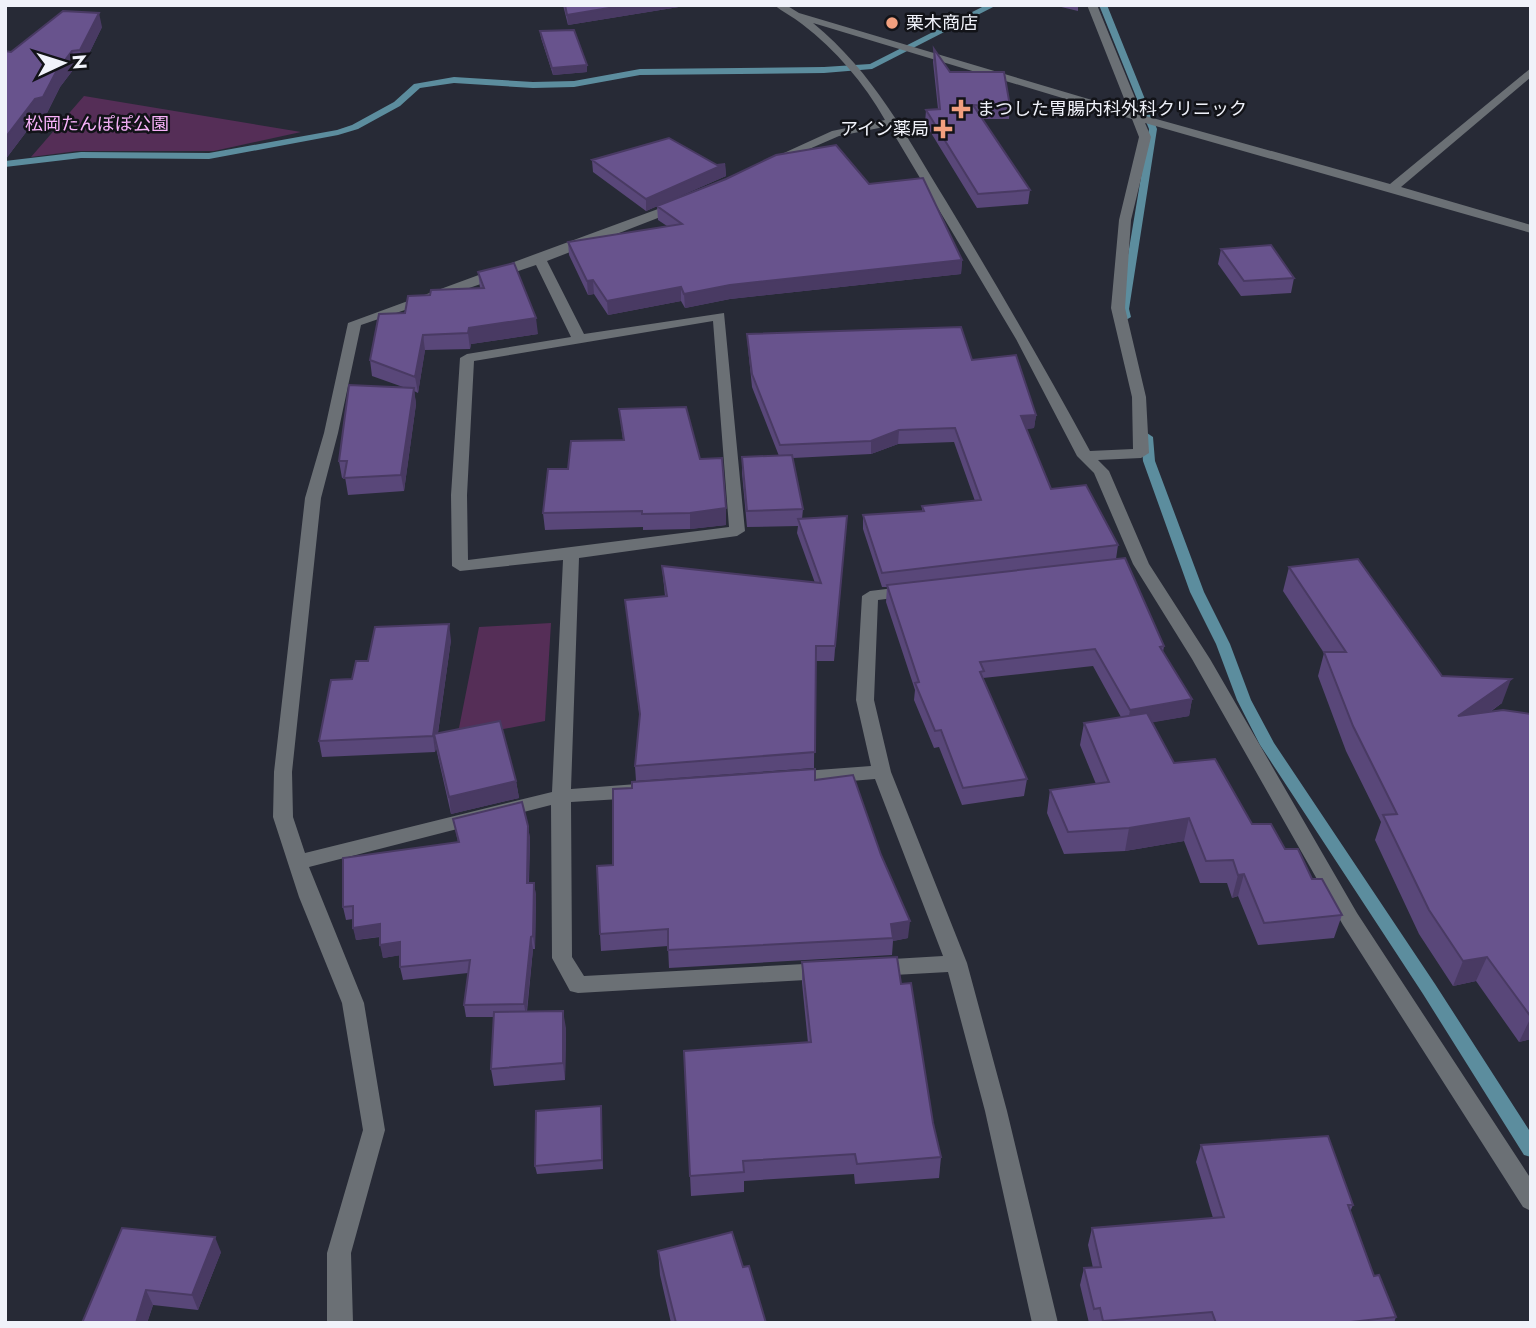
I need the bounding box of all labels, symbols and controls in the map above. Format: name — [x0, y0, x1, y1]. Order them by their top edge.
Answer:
place label: 栗木商店 — [906, 10, 978, 36]
marker: 栗木商店 — [884, 15, 900, 31]
north arrow — [28, 28, 98, 98]
text: N — [65, 53, 93, 70]
place label: まつした胃腸内科外科クリニック — [977, 96, 1247, 122]
marker: まつした胃腸内科外科クリニック — [951, 99, 971, 119]
park label: 松岡たんぽぽ公園 — [25, 111, 169, 137]
place label: アイン薬局 — [840, 116, 929, 142]
marker: アイン薬局 — [935, 121, 951, 137]

